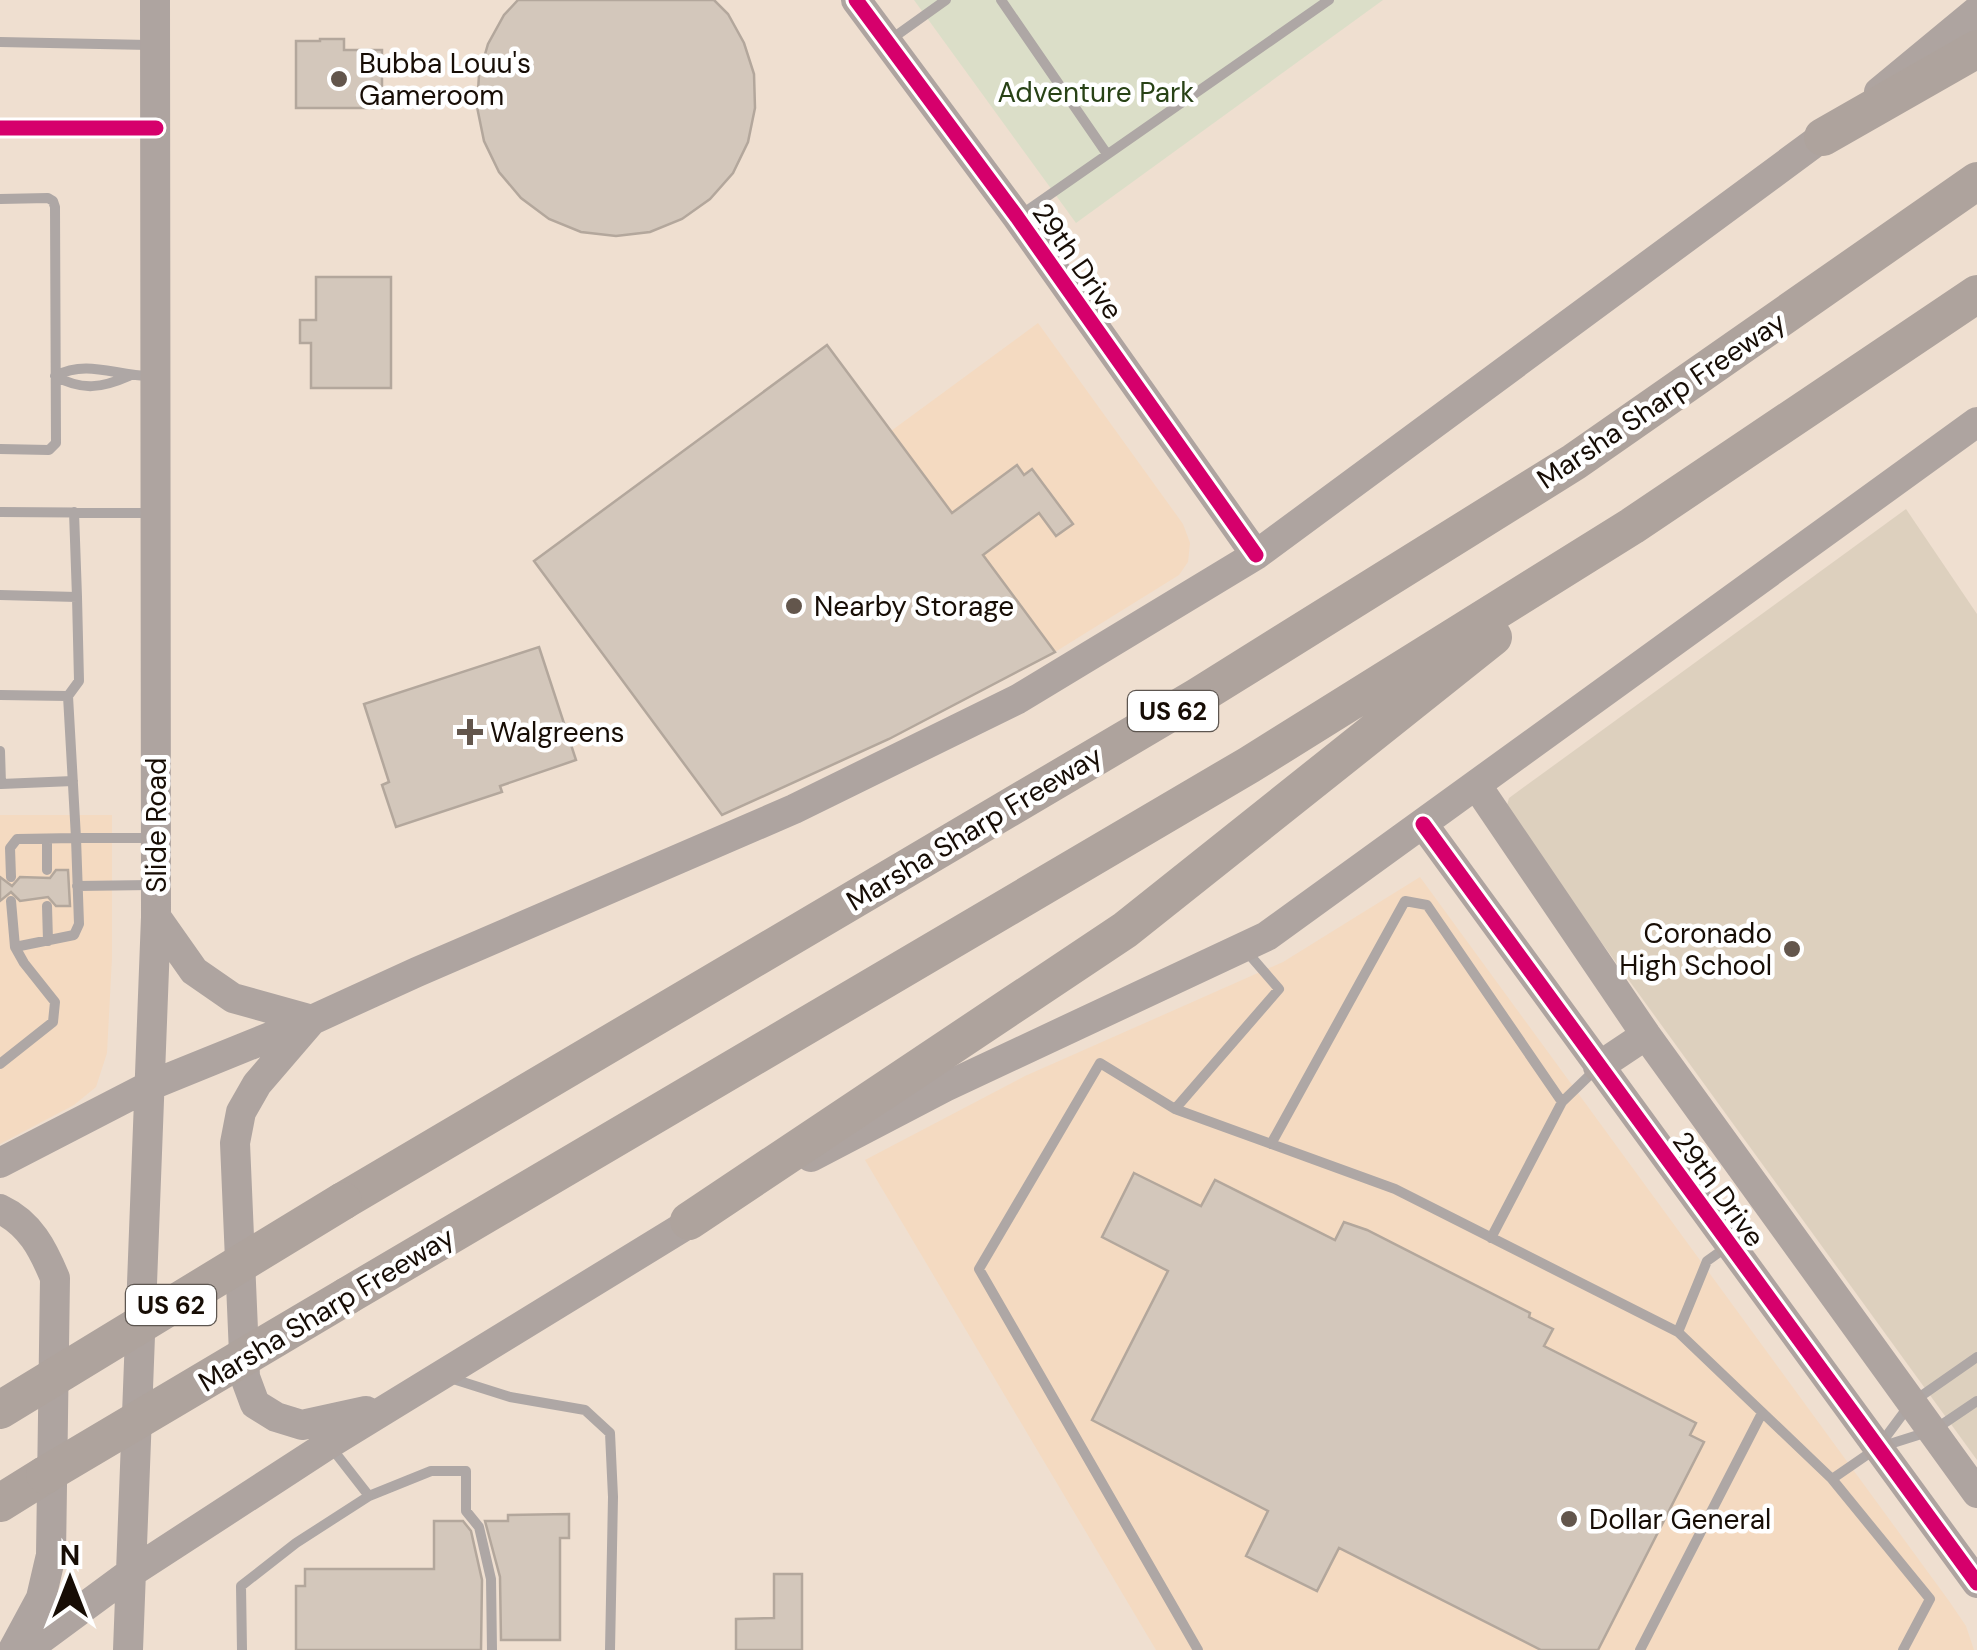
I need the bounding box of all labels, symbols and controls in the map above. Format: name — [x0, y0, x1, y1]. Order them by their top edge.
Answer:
place label: Bubba Louu's Gameroom — [359, 45, 531, 114]
marker: Bubba Louu's Gameroom — [328, 68, 350, 90]
park label: Adventure Park — [998, 74, 1194, 111]
street label: 29th Drive — [1024, 196, 1131, 327]
street label: Marsha Sharp Freeway — [1530, 303, 1793, 497]
place label: Nearby Storage — [814, 588, 1014, 625]
marker: Nearby Storage — [783, 595, 805, 617]
road number: US 62 — [1128, 691, 1218, 731]
place label: Walgreens — [490, 714, 625, 751]
marker: Walgreens — [459, 721, 481, 743]
street label: Marsha Sharp Freeway — [840, 737, 1109, 920]
street label: Slide Road — [138, 757, 175, 893]
place label: Coronado High School — [1619, 915, 1772, 984]
marker: Coronado High School — [1781, 938, 1803, 960]
street label: 29th Drive — [1664, 1124, 1773, 1254]
street label: Marsha Sharp Freeway — [192, 1218, 461, 1401]
road number: US 62 — [126, 1285, 216, 1325]
place label: Dollar General — [1589, 1501, 1771, 1538]
marker: Dollar General — [1558, 1508, 1580, 1530]
north arrow — [20, 1530, 120, 1630]
text: N — [60, 1537, 80, 1574]

